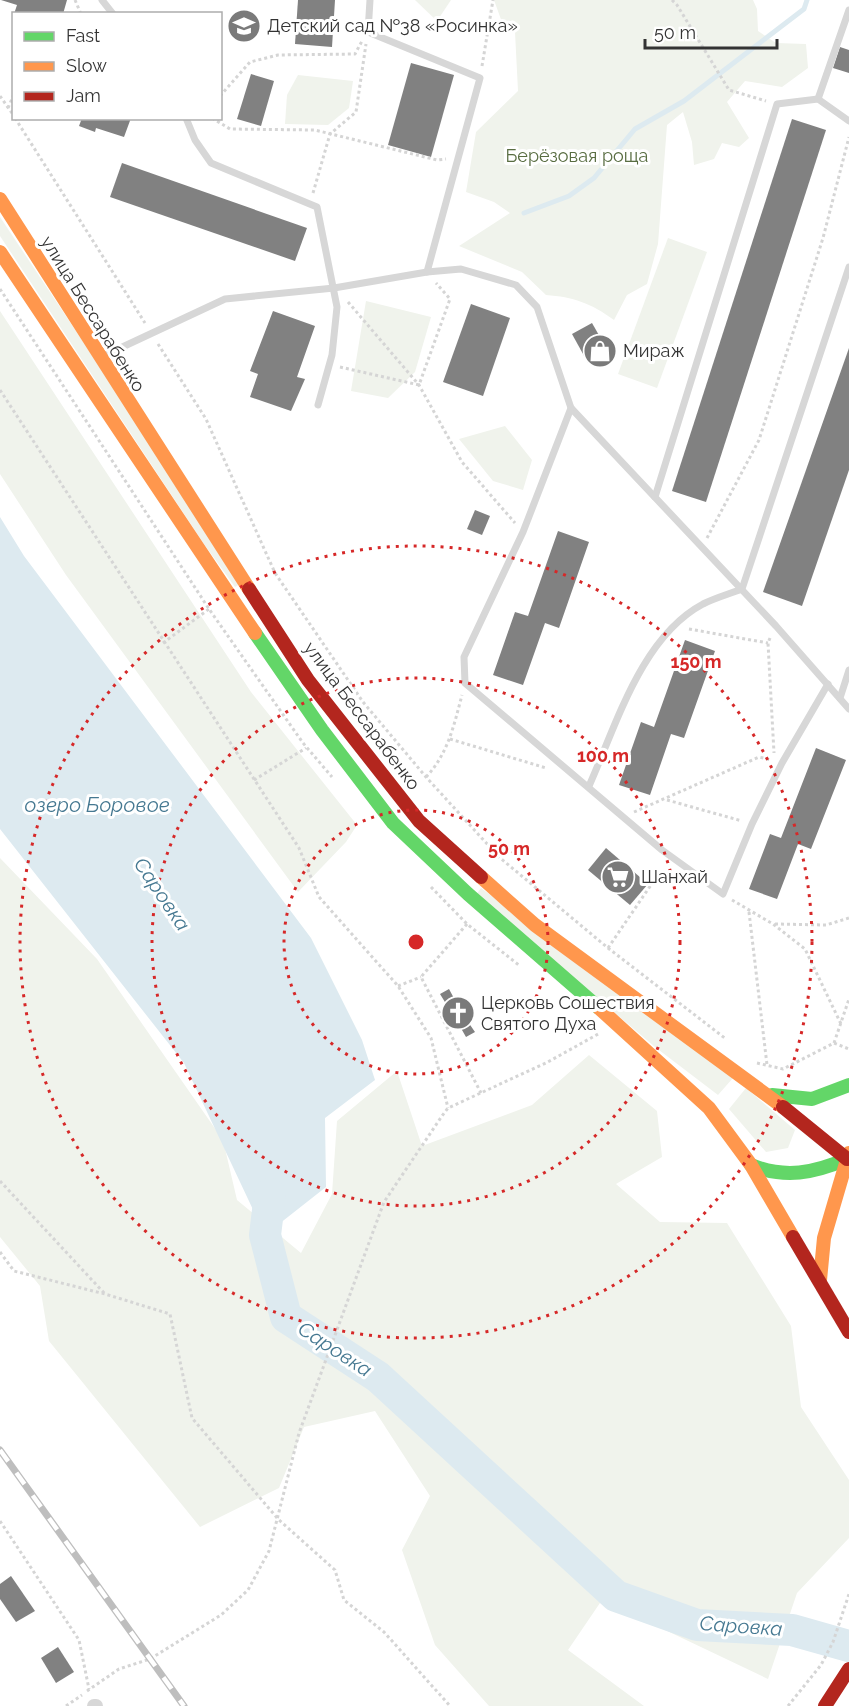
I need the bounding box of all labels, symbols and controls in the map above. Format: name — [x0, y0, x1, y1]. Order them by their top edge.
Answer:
school or university icon: Детский сад №38 «Росинка» — [226, 8, 262, 44]
legend — [12, 12, 222, 120]
scale bar — [645, 12, 777, 50]
place label: Детский сад №38 «Росинка» — [267, 15, 518, 36]
text: 50 m — [654, 22, 696, 43]
text: Fast — [66, 25, 100, 46]
text: Slow — [66, 55, 107, 76]
text: Jam — [66, 85, 101, 106]
park label: Берёзовая роща — [506, 145, 648, 166]
street label: улица Бессарабенко — [37, 232, 150, 396]
shop icon: Мираж — [582, 333, 618, 369]
place label: Мираж — [623, 340, 685, 361]
street label: улица Бессарабенко — [300, 638, 425, 794]
text: 150 m — [671, 651, 722, 672]
text: 100 m — [577, 745, 629, 766]
water label: озеро Боровое — [24, 793, 170, 817]
text: 50 m — [488, 838, 530, 859]
water label: Саровка — [129, 853, 195, 935]
supermarket icon: Шанхай — [600, 859, 636, 895]
place label: Шанхай — [641, 866, 708, 887]
centre of rings — [406, 932, 426, 952]
place label: Церковь Сошествия Святого Духа — [481, 992, 655, 1034]
church icon: Церковь Сошествия Святого Духа — [440, 995, 476, 1031]
water label: Саровка — [294, 1316, 376, 1382]
water label: Саровка — [699, 1611, 783, 1641]

